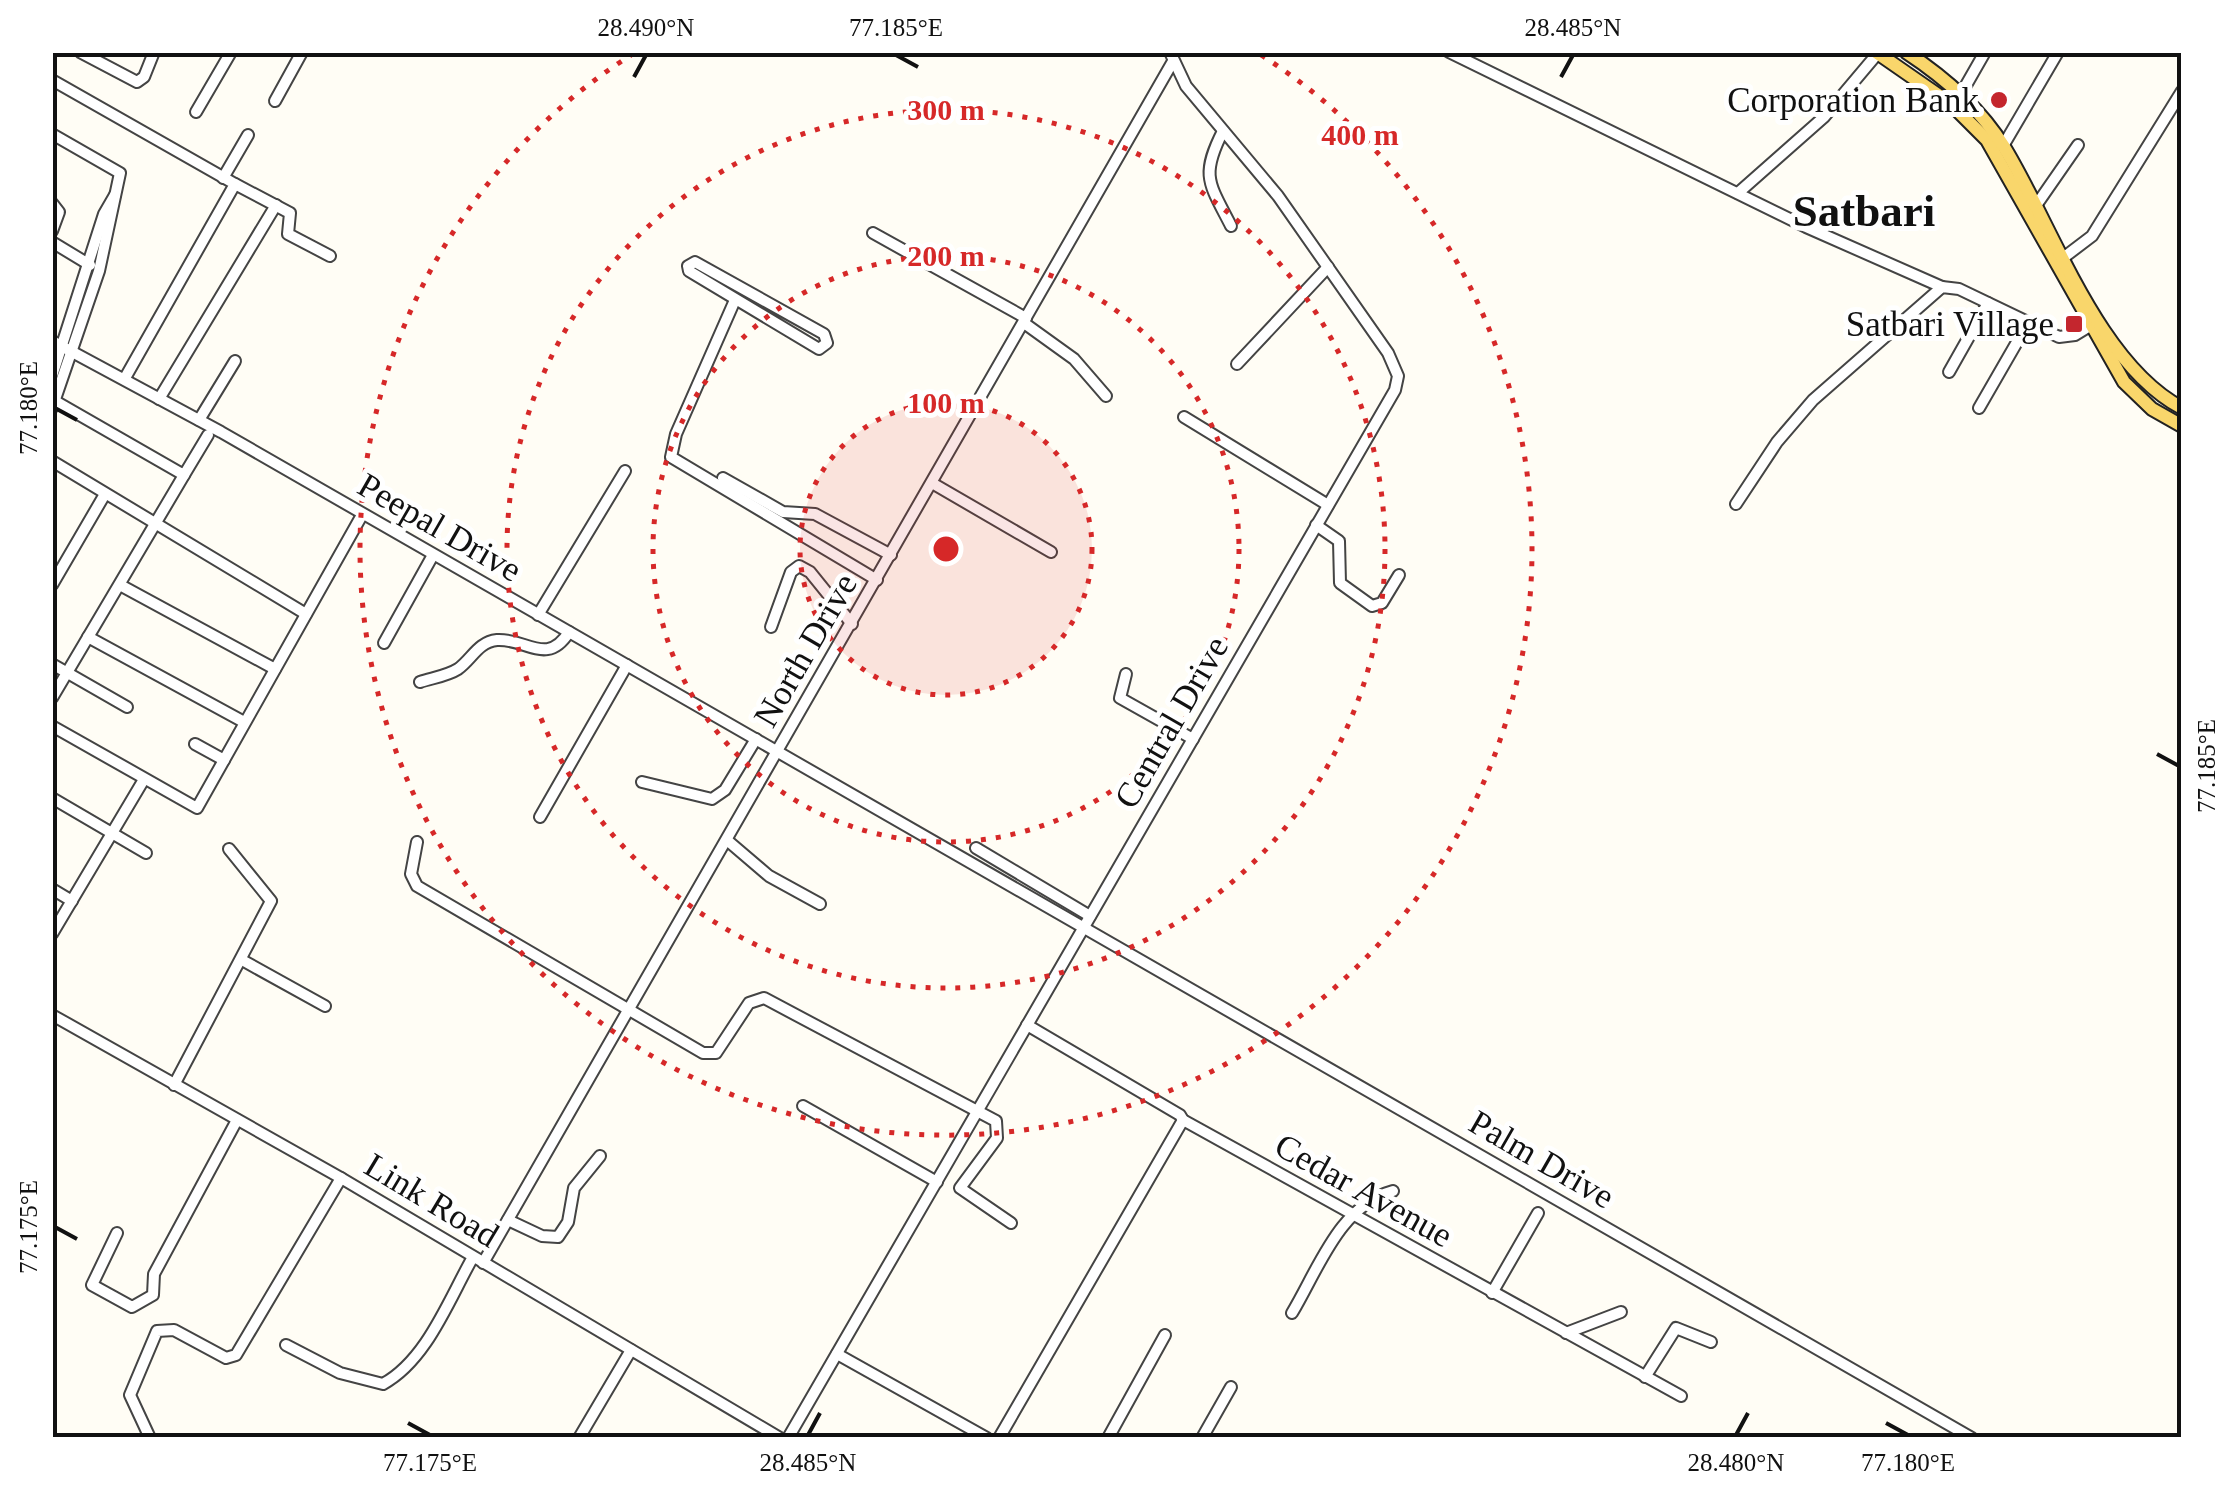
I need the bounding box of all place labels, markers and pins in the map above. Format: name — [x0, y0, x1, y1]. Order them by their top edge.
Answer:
place label: Corporation Bank — [1727, 81, 1979, 120]
marker: Corporation Bank — [1988, 89, 2010, 111]
place label: Satbari Village — [1846, 305, 2054, 344]
marker: Satbari Village — [2063, 313, 2085, 335]
centre of rings — [928, 531, 964, 567]

